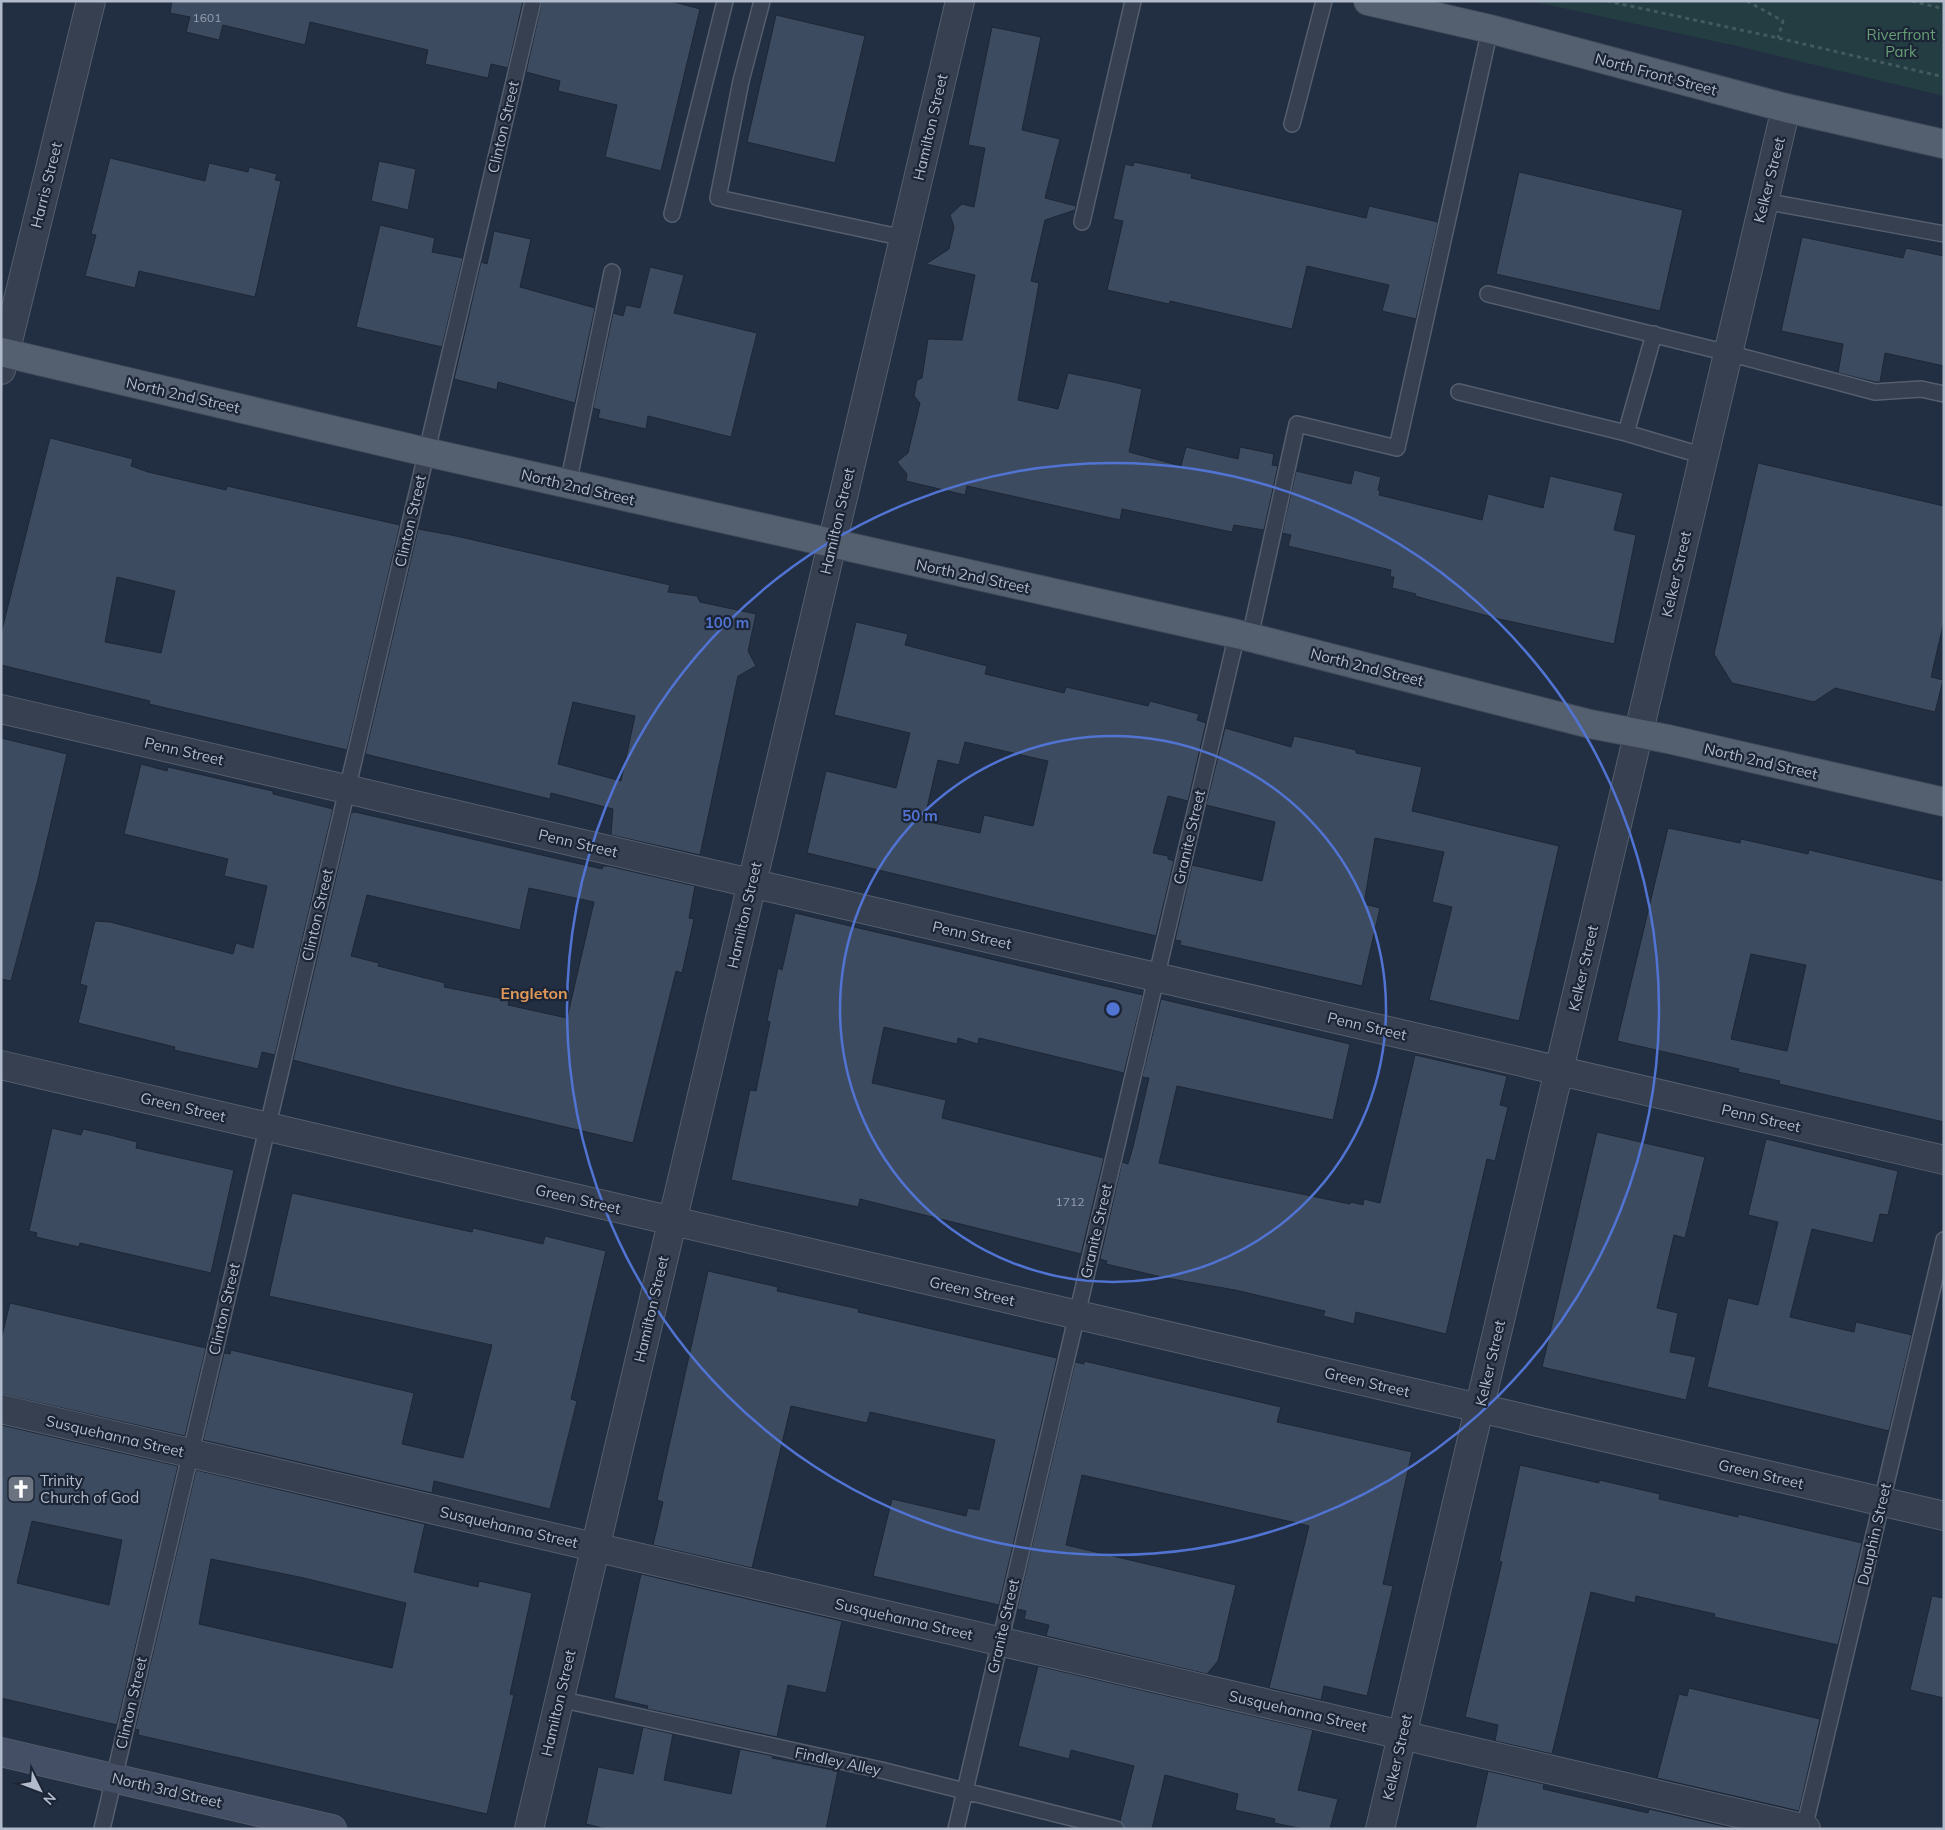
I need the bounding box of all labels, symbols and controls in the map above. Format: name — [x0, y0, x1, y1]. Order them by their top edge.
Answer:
house number: 1601 — [193, 10, 221, 25]
park label: Riverfront Park — [1867, 25, 1935, 61]
street label: North Front Street — [1593, 49, 1719, 99]
street label: Hamilton Street — [909, 72, 951, 182]
street label: Clinton Street — [483, 79, 523, 175]
street label: Kelker Street — [1749, 135, 1789, 225]
street label: Harris Street — [26, 140, 66, 230]
street label: North 2nd Street — [124, 373, 242, 417]
street label: North 2nd Street — [519, 465, 637, 509]
street label: Hamilton Street — [816, 466, 858, 576]
street label: Clinton Street — [390, 473, 430, 569]
street label: Kelker Street — [1657, 529, 1695, 619]
street label: North 2nd Street — [914, 555, 1032, 597]
text: 100 m — [705, 613, 749, 632]
street label: North 2nd Street — [1309, 644, 1425, 690]
street label: Penn Street — [143, 733, 225, 769]
street label: North 2nd Street — [1702, 739, 1820, 783]
street label: Granite Street — [1169, 788, 1209, 886]
text: 50 m — [902, 806, 938, 825]
street label: Penn Street — [537, 825, 619, 861]
street label: Hamilton Street — [723, 860, 765, 970]
street label: Clinton Street — [297, 867, 337, 963]
street label: Penn Street — [931, 917, 1013, 953]
street label: Kelker Street — [1564, 923, 1602, 1013]
district label: Engleton — [500, 983, 568, 1003]
centre of rings — [1104, 1000, 1122, 1018]
street label: Penn Street — [1326, 1008, 1408, 1044]
street label: Green Street — [139, 1088, 227, 1126]
street label: Penn Street — [1720, 1100, 1802, 1136]
street label: Green Street — [534, 1180, 622, 1218]
street label: Granite Street — [1076, 1182, 1116, 1280]
house number: 1712 — [1056, 1194, 1084, 1209]
street label: Hamilton Street — [630, 1254, 672, 1364]
street label: Clinton Street — [204, 1261, 244, 1357]
street label: Green Street — [928, 1272, 1016, 1310]
street label: Kelker Street — [1471, 1318, 1509, 1408]
street label: Green Street — [1323, 1363, 1411, 1401]
street label: Susquehanna Street — [44, 1411, 186, 1461]
street label: Green Street — [1717, 1455, 1805, 1493]
place label: Trinity Church of God — [40, 1471, 139, 1507]
church icon: Trinity Church of God — [6, 1474, 36, 1504]
street label: Dauphin Street — [1853, 1481, 1895, 1587]
street label: Susquehanna Street — [438, 1502, 580, 1552]
street label: Granite Street — [983, 1577, 1023, 1675]
street label: Susquehanna Street — [833, 1594, 975, 1644]
street label: Hamilton Street — [537, 1648, 579, 1758]
street label: Clinton Street — [111, 1655, 151, 1751]
street label: Susquehanna Street — [1227, 1686, 1369, 1736]
street label: Kelker Street — [1378, 1712, 1416, 1802]
street label: Findley Alley — [793, 1743, 883, 1779]
north arrow — [15, 1765, 65, 1815]
street label: North 3rd Street — [110, 1768, 224, 1812]
text: N — [39, 1789, 60, 1809]

